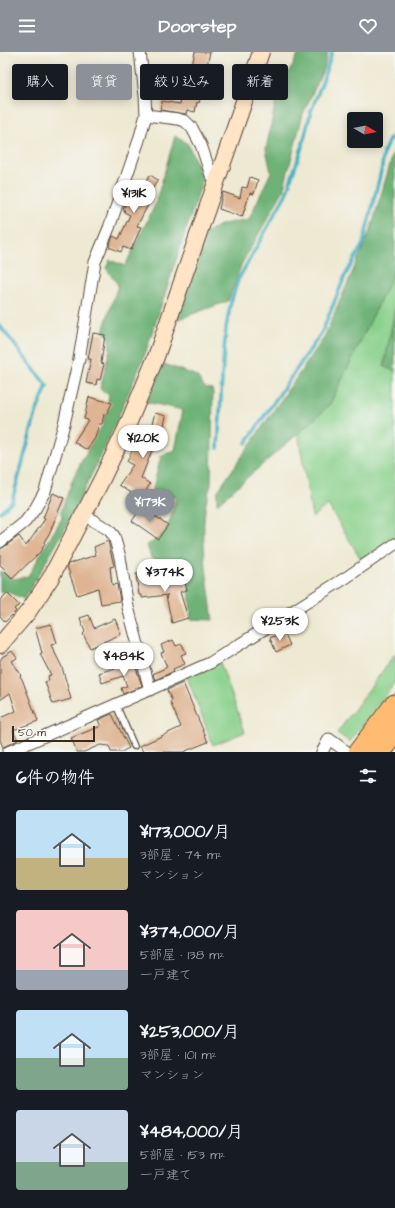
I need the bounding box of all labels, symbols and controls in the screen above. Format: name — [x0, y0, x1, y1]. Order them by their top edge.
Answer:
text: Doorstep — [159, 14, 236, 39]
icon: menu — [16, 15, 38, 37]
icon: heart — [357, 15, 379, 37]
chip: 購入 — [12, 64, 68, 100]
chip: 賃貸 — [76, 64, 132, 100]
chip: 絞り込み — [140, 64, 224, 100]
chip: 新着 — [232, 64, 288, 100]
north arrow — [347, 112, 383, 148]
map controls — [347, 112, 383, 148]
pin: ¥131K — [106, 180, 162, 214]
text: ¥131K — [122, 184, 146, 202]
pin: ¥120K — [115, 425, 171, 459]
text: ¥120K — [127, 429, 159, 447]
pin: ¥173K — [122, 489, 178, 523]
text: ¥173K — [134, 493, 166, 511]
pin: ¥374K — [137, 559, 193, 593]
text: ¥374K — [146, 563, 184, 581]
pin: ¥253K — [252, 608, 308, 642]
text: ¥253K — [261, 612, 299, 630]
pin: ¥484K — [96, 643, 152, 677]
text: ¥484K — [104, 647, 144, 665]
scale bar — [12, 724, 95, 743]
text: 50 m — [18, 725, 46, 740]
icon: filters — [357, 765, 379, 787]
text: 6件の物件 — [16, 766, 95, 790]
text: ¥173,000/月 — [140, 820, 230, 844]
icon: home — [48, 826, 96, 874]
text: 3部屋 · 74 m² — [140, 846, 222, 864]
text: マンション — [140, 866, 204, 884]
text: ¥374,000/月 — [140, 920, 240, 944]
icon: home — [48, 926, 96, 974]
text: 5部屋 · 138 m² — [140, 946, 224, 964]
text: 一戸建て — [140, 966, 192, 984]
text: ¥253,000/月 — [140, 1020, 239, 1044]
icon: home — [48, 1026, 96, 1074]
text: 3部屋 · 101 m² — [140, 1046, 217, 1064]
text: マンション — [140, 1066, 204, 1084]
text: ¥484,000/月 — [140, 1120, 243, 1144]
icon: home — [48, 1126, 96, 1174]
text: 5部屋 · 153 m² — [140, 1146, 225, 1164]
text: 一戸建て — [140, 1166, 192, 1184]

